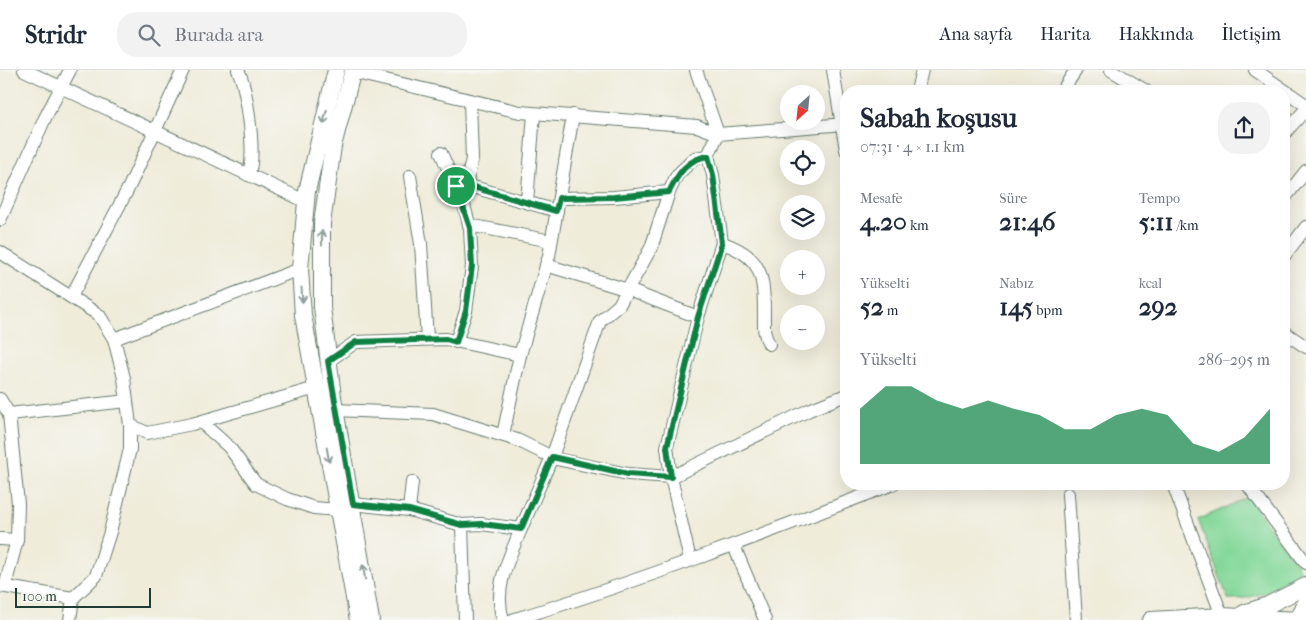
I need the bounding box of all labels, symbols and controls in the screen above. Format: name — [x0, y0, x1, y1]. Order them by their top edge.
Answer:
search box — [117, 12, 467, 57]
text: Stridr — [25, 21, 87, 49]
icon: search — [135, 21, 163, 49]
text: Burada ara — [175, 24, 263, 46]
text: Ana sayfa — [939, 24, 1012, 45]
text: Harita — [1040, 24, 1091, 45]
text: Hakkında — [1119, 24, 1194, 45]
text: İletişim — [1222, 24, 1281, 45]
north arrow — [780, 85, 825, 130]
map controls — [780, 85, 825, 350]
text: Sabah koşusu — [860, 101, 1017, 134]
button: share — [1218, 102, 1270, 154]
one-way arrow — [320, 109, 329, 125]
text: 07:31 · 4 × 1.1 km — [860, 137, 965, 156]
button: locate — [780, 140, 825, 185]
pin — [435, 165, 477, 207]
icon: arrive — [442, 172, 470, 200]
text: Mesafe — [860, 190, 903, 207]
text: Süre — [999, 190, 1027, 207]
text: Tempo — [1139, 190, 1180, 207]
button: layers — [780, 195, 825, 240]
text: 4.20 — [860, 207, 907, 236]
text: 21:46 — [999, 207, 1055, 236]
text: 5:11 — [1139, 207, 1173, 236]
text: km — [907, 217, 929, 234]
text: /km — [1173, 217, 1199, 234]
one-way arrow — [317, 230, 327, 246]
button: + — [780, 250, 825, 295]
text: Yükselti — [860, 275, 910, 292]
text: Nabız — [999, 275, 1034, 292]
text: kcal — [1139, 275, 1162, 292]
one-way arrow — [297, 287, 306, 303]
text: 52 — [860, 292, 884, 321]
text: 145 — [999, 292, 1033, 321]
text: 292 — [1139, 292, 1177, 321]
text: m — [884, 302, 898, 319]
text: bpm — [1033, 302, 1063, 319]
button: − — [780, 305, 825, 350]
text: Yükselti — [860, 350, 917, 369]
text: 286–295 m — [1198, 350, 1270, 369]
one-way arrow — [323, 447, 333, 463]
one-way arrow — [358, 564, 368, 580]
scale bar — [15, 585, 151, 608]
text: 100 m — [22, 588, 57, 605]

